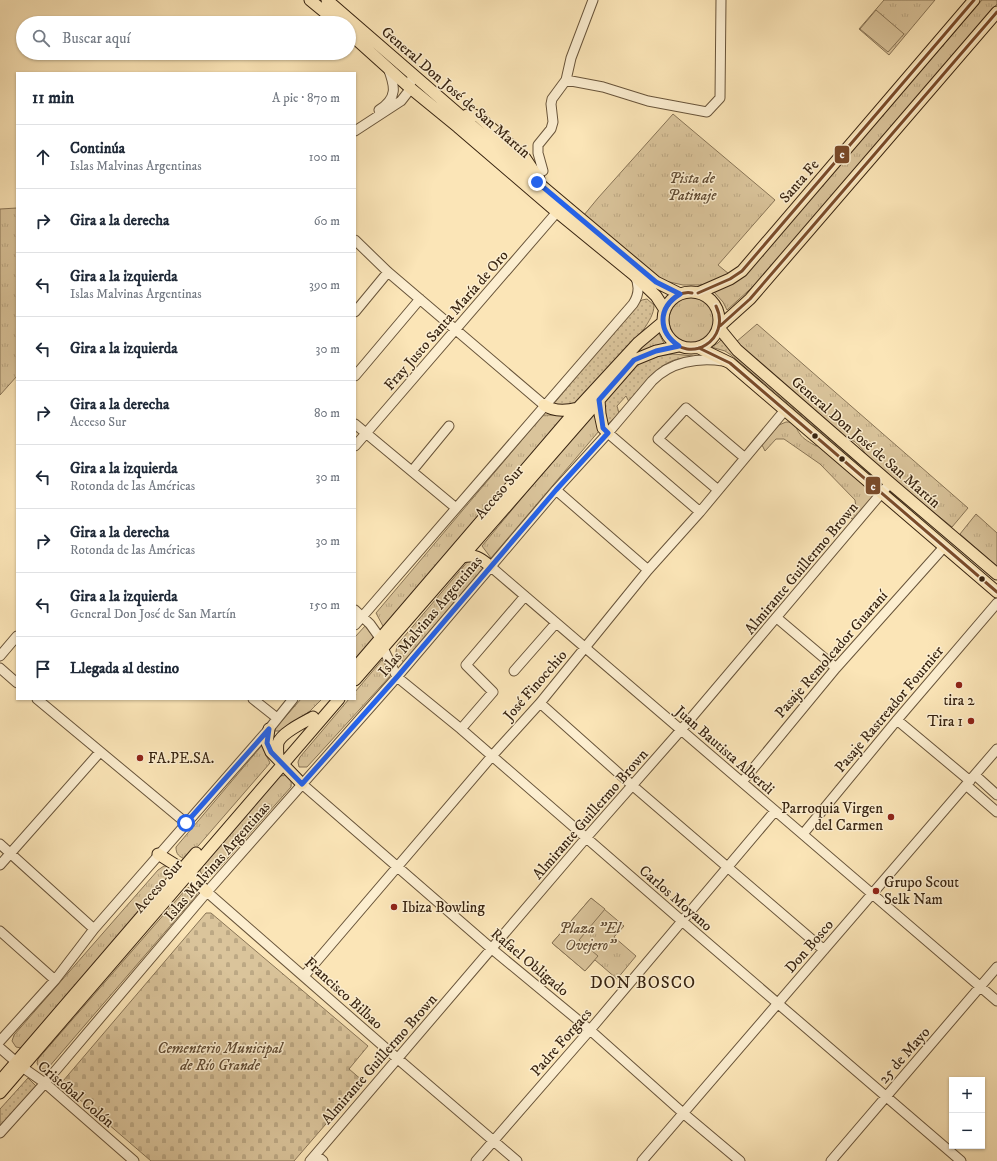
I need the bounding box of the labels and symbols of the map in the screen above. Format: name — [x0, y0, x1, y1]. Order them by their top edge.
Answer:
street label: General Don José de San Martín — [377, 22, 534, 163]
line badge: c — [834, 145, 850, 164]
text: c — [840, 148, 845, 162]
street label: Santa Fe — [775, 156, 823, 207]
park label: Pista de Patinaje — [668, 169, 717, 205]
route end — [528, 173, 546, 191]
street label: Fray Justo Santa María de Oro — [380, 246, 513, 394]
street label: General Don José de San Martín — [787, 372, 944, 513]
unlabelled marker — [810, 431, 820, 441]
unlabelled marker — [837, 454, 847, 464]
street label: Acceso Sur — [471, 461, 528, 523]
line badge: c — [865, 476, 881, 495]
text: c — [871, 480, 876, 494]
street label: Almirante Guillermo Brown — [740, 498, 862, 638]
street label: Islas Malvinas Argentinas — [374, 552, 487, 681]
unlabelled marker — [977, 574, 987, 584]
street label: Pasaje Remolcador Guaraní — [771, 586, 893, 722]
street label: Pasaje Rastreador Fournier — [831, 642, 948, 777]
street label: José Finocchio — [498, 646, 571, 726]
marker: tira 2 — [954, 680, 964, 690]
place label: tira 2 — [943, 691, 975, 710]
street label: Juan Bautista Alberdi — [669, 701, 778, 799]
place label: Tira 1 — [927, 712, 963, 731]
marker: Tira 1 — [966, 716, 976, 726]
street label: Almirante Guillermo Brown — [528, 745, 652, 884]
place label: FA.PE.SA. — [148, 749, 214, 768]
marker: FA.PE.SA. — [135, 753, 145, 763]
street label: Islas Malvinas Argentinas — [160, 798, 274, 925]
place label: Parroquia Virgen del Carmen — [781, 799, 883, 835]
marker: Parroquia Virgen del Carmen — [886, 812, 896, 822]
route start — [177, 814, 195, 832]
street label: Acceso Sur — [130, 855, 187, 917]
street label: Carlos Moyano — [635, 861, 716, 935]
place label: Grupo Scout Selk Nam — [884, 873, 959, 909]
marker: Grupo Scout Selk Nam — [871, 886, 881, 896]
place label: Ibiza Bowling — [402, 898, 485, 917]
marker: Ibiza Bowling — [389, 902, 399, 912]
street label: Don Bosco — [781, 916, 838, 977]
park label: Plaza "El Ovejero" — [559, 919, 623, 955]
street label: Rafael Obligado — [487, 924, 572, 1000]
street label: Francisco Bilbao — [301, 953, 387, 1034]
district label: DON BOSCO — [590, 972, 696, 994]
street label: Almirante Guillermo Brown — [317, 990, 441, 1129]
street label: Padre Forgacs — [527, 1004, 596, 1080]
street label: 25 de Mayo — [875, 1023, 934, 1088]
park label: Cementerio Municipal de Río Grande — [157, 1039, 285, 1075]
street label: Cristóbal Colón — [33, 1057, 118, 1132]

